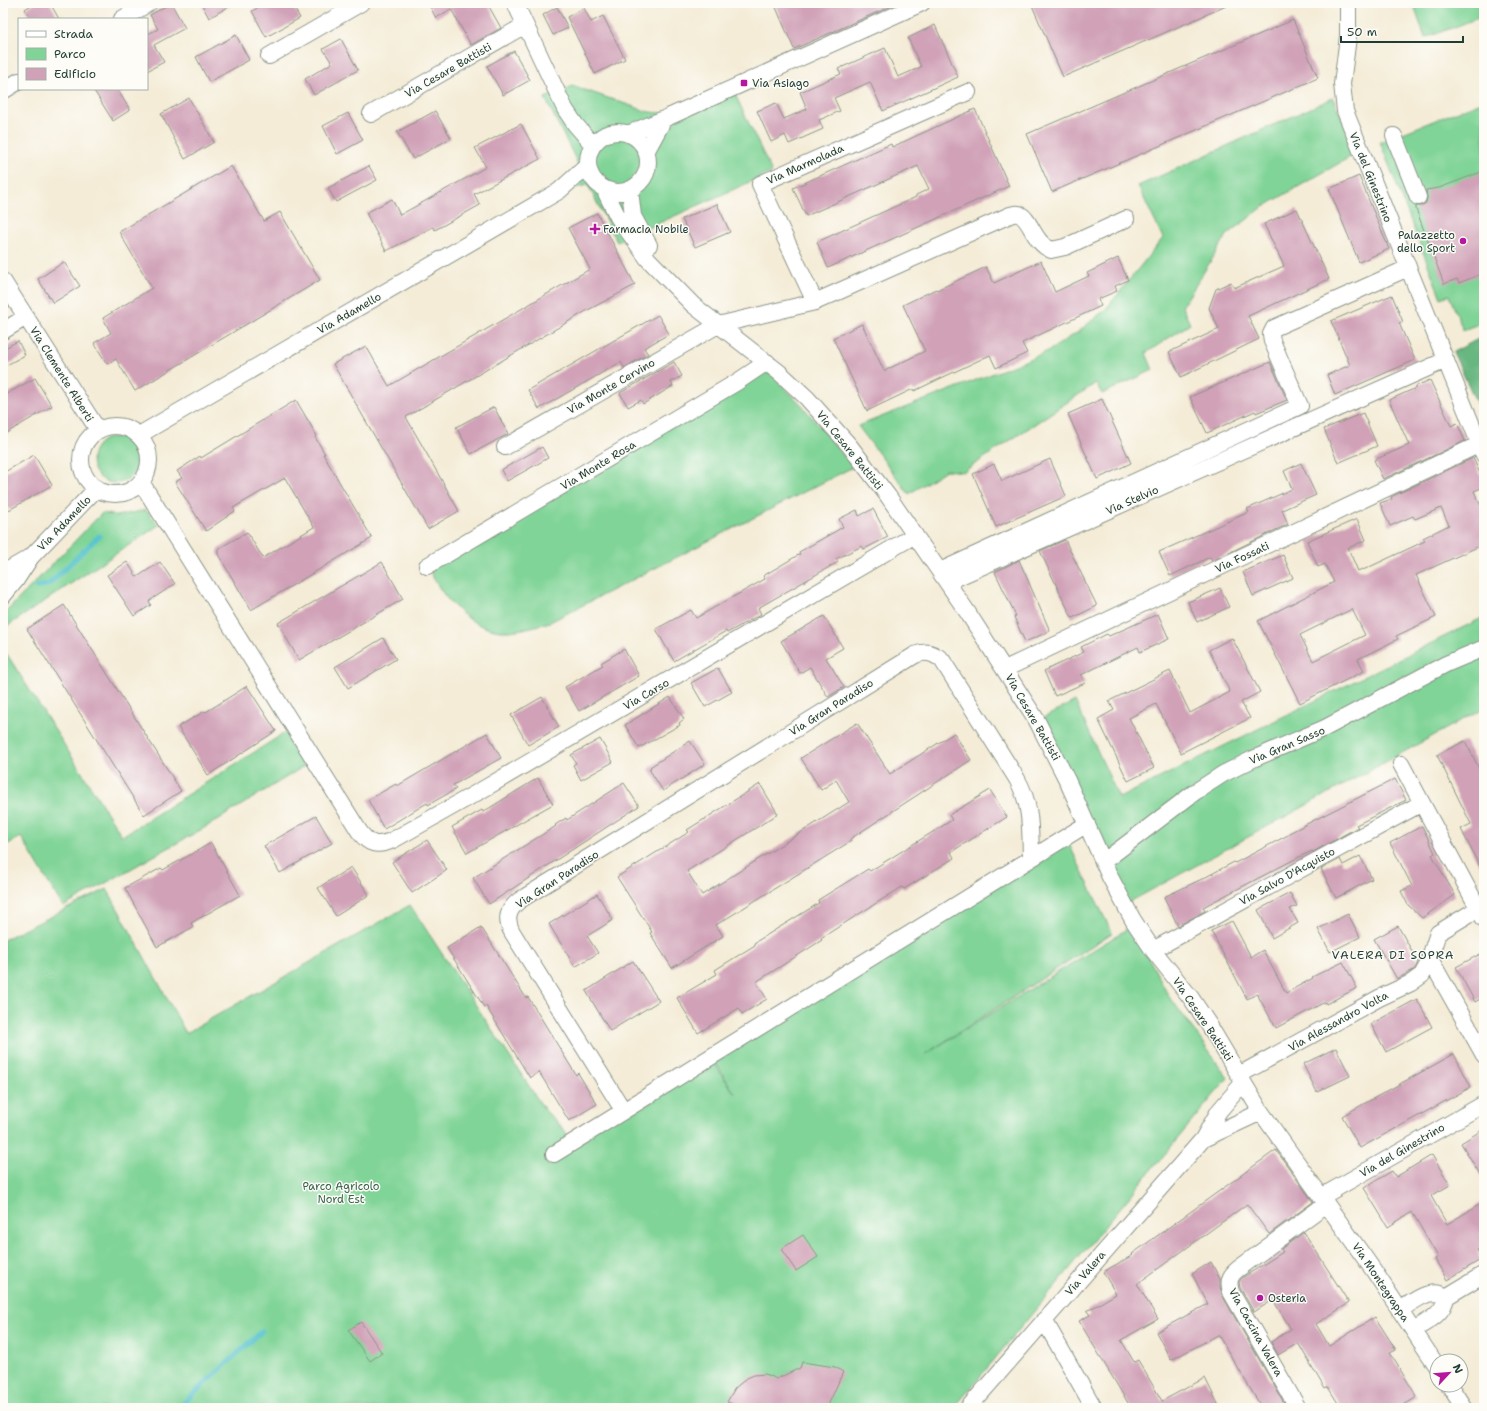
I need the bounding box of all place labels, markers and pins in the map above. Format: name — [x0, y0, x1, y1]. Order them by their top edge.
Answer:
place label: Via Asiago — [752, 76, 809, 91]
marker: Via Asiago — [739, 78, 749, 88]
place label: Farmacia Nobile — [603, 222, 689, 237]
marker: Farmacia Nobile — [590, 224, 600, 234]
place label: Palazzetto dello Sport — [1397, 228, 1455, 256]
marker: Palazzetto dello Sport — [1458, 236, 1468, 246]
place label: Osteria — [1268, 1291, 1306, 1306]
marker: Osteria — [1255, 1293, 1265, 1303]

